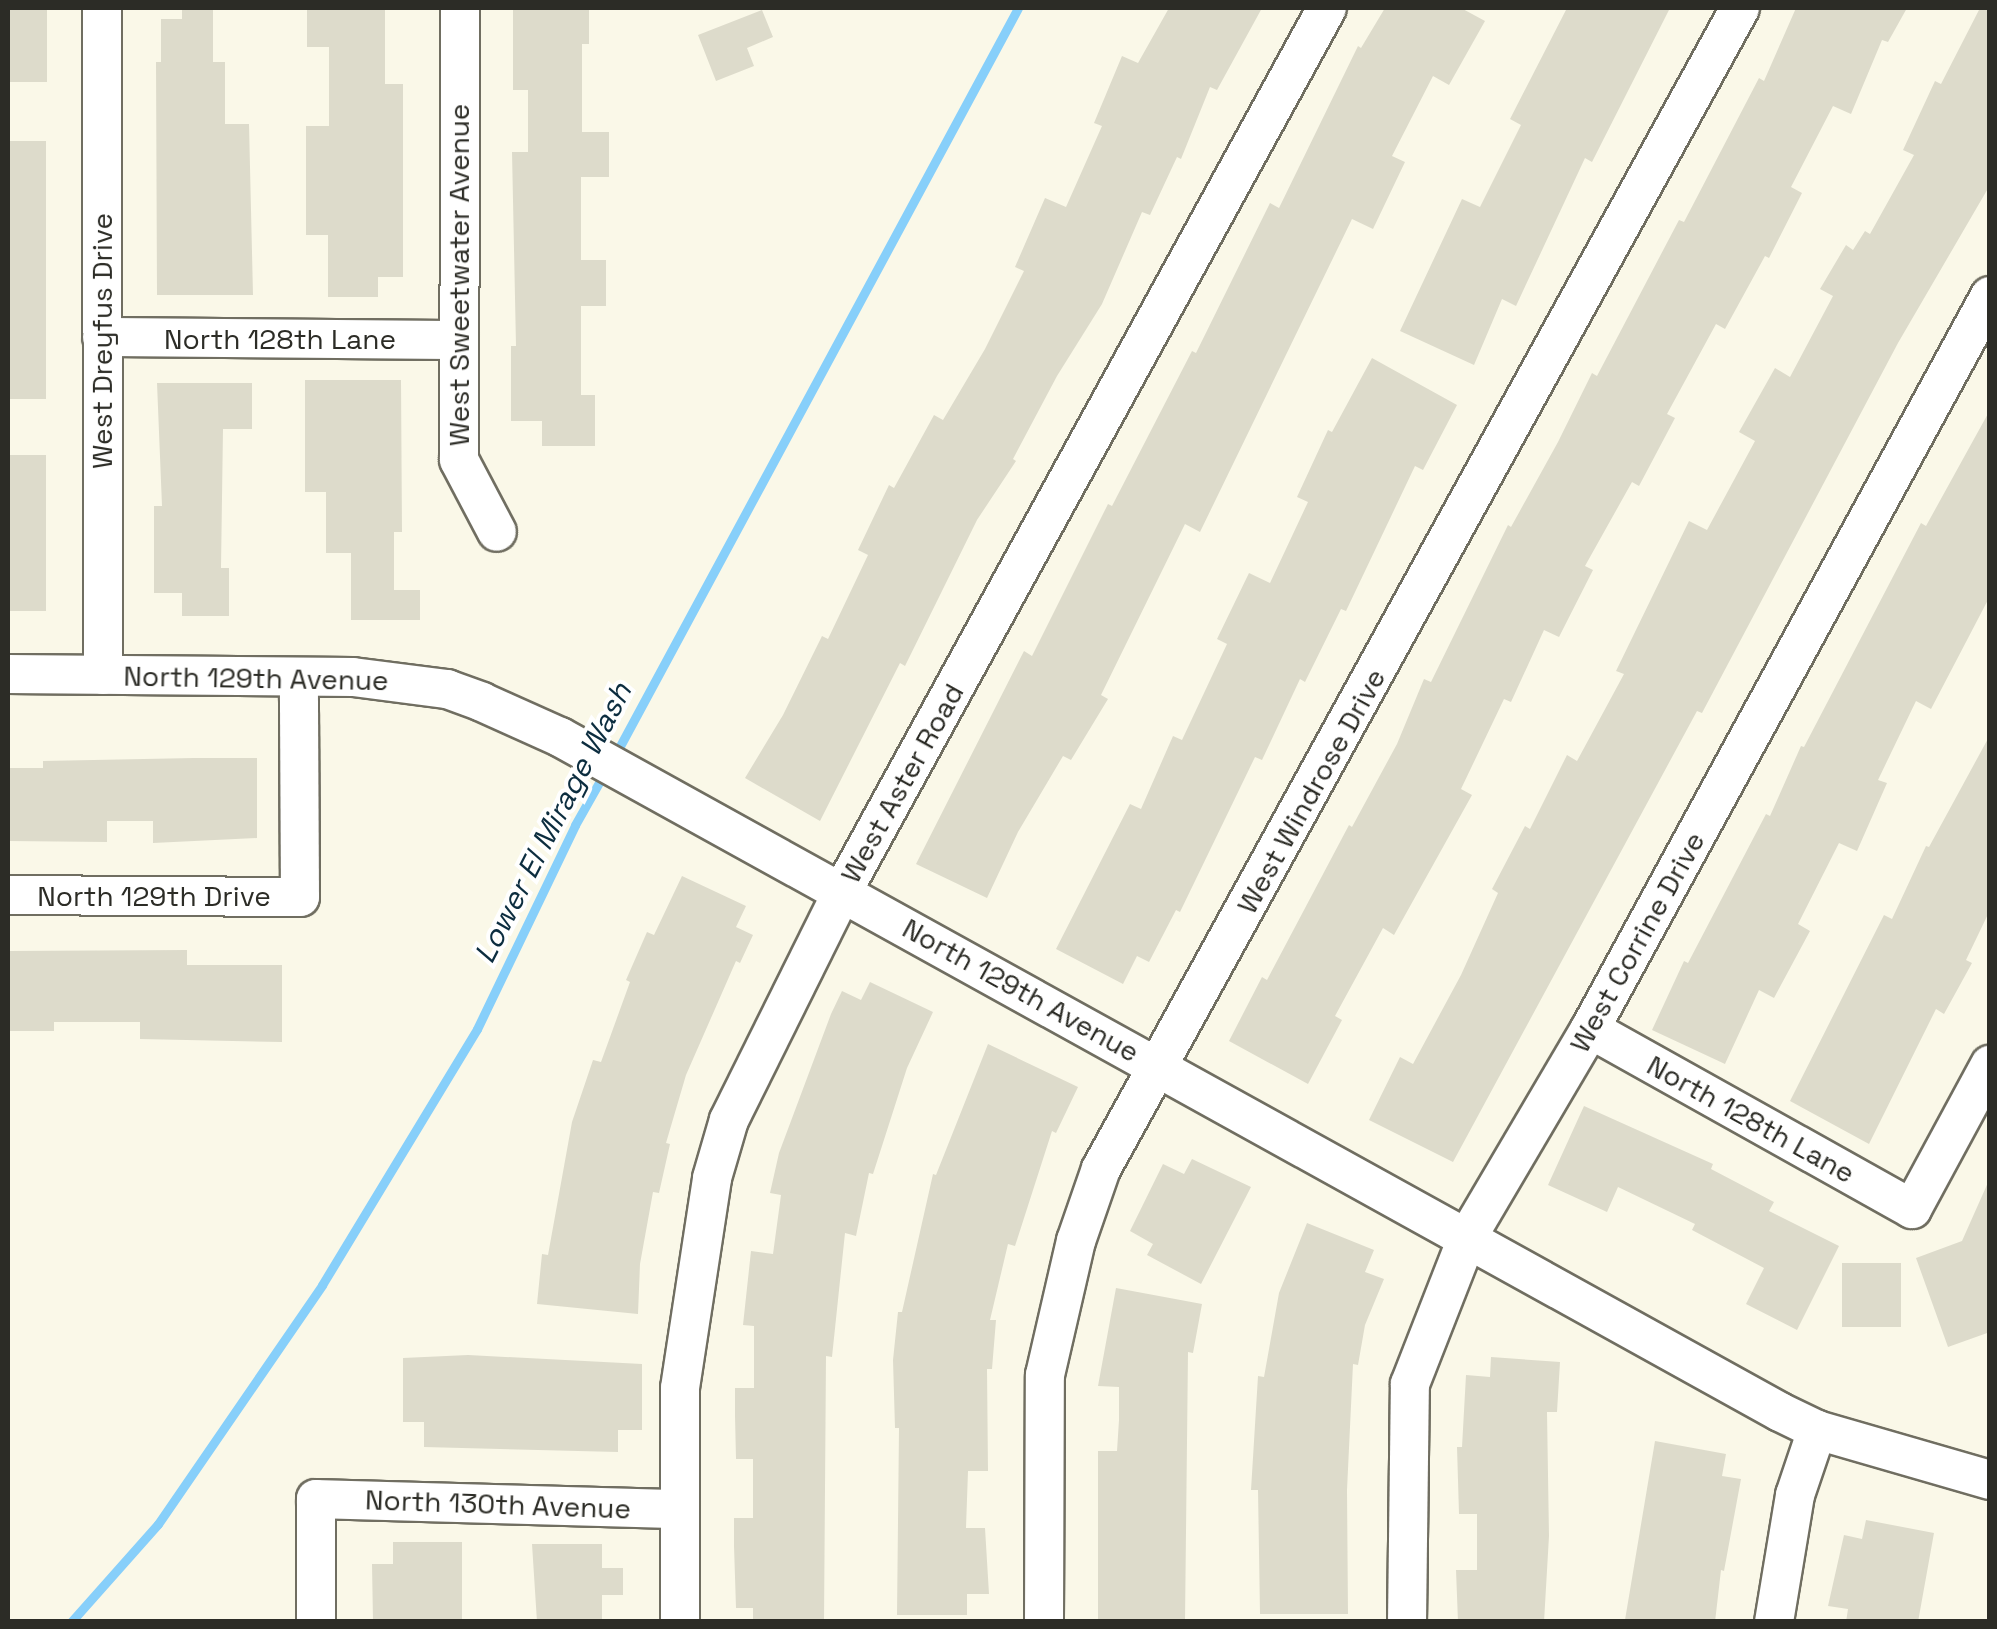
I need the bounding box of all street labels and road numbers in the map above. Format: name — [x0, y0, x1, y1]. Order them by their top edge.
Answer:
street label: West Sweetwater Avenue — [442, 104, 476, 446]
street label: West Dreyfus Drive — [85, 213, 119, 469]
street label: North 128th Lane — [164, 322, 396, 356]
street label: North 129th Avenue — [123, 659, 389, 697]
street label: West Windrose Drive — [1230, 663, 1392, 919]
street label: West Aster Road — [833, 677, 971, 889]
street label: West Corrine Drive — [1563, 826, 1711, 1058]
street label: North 129th Drive — [37, 879, 271, 913]
street label: North 129th Avenue — [897, 911, 1145, 1069]
street label: North 128th Lane — [1641, 1048, 1861, 1190]
street label: North 130th Avenue — [364, 1483, 632, 1525]

